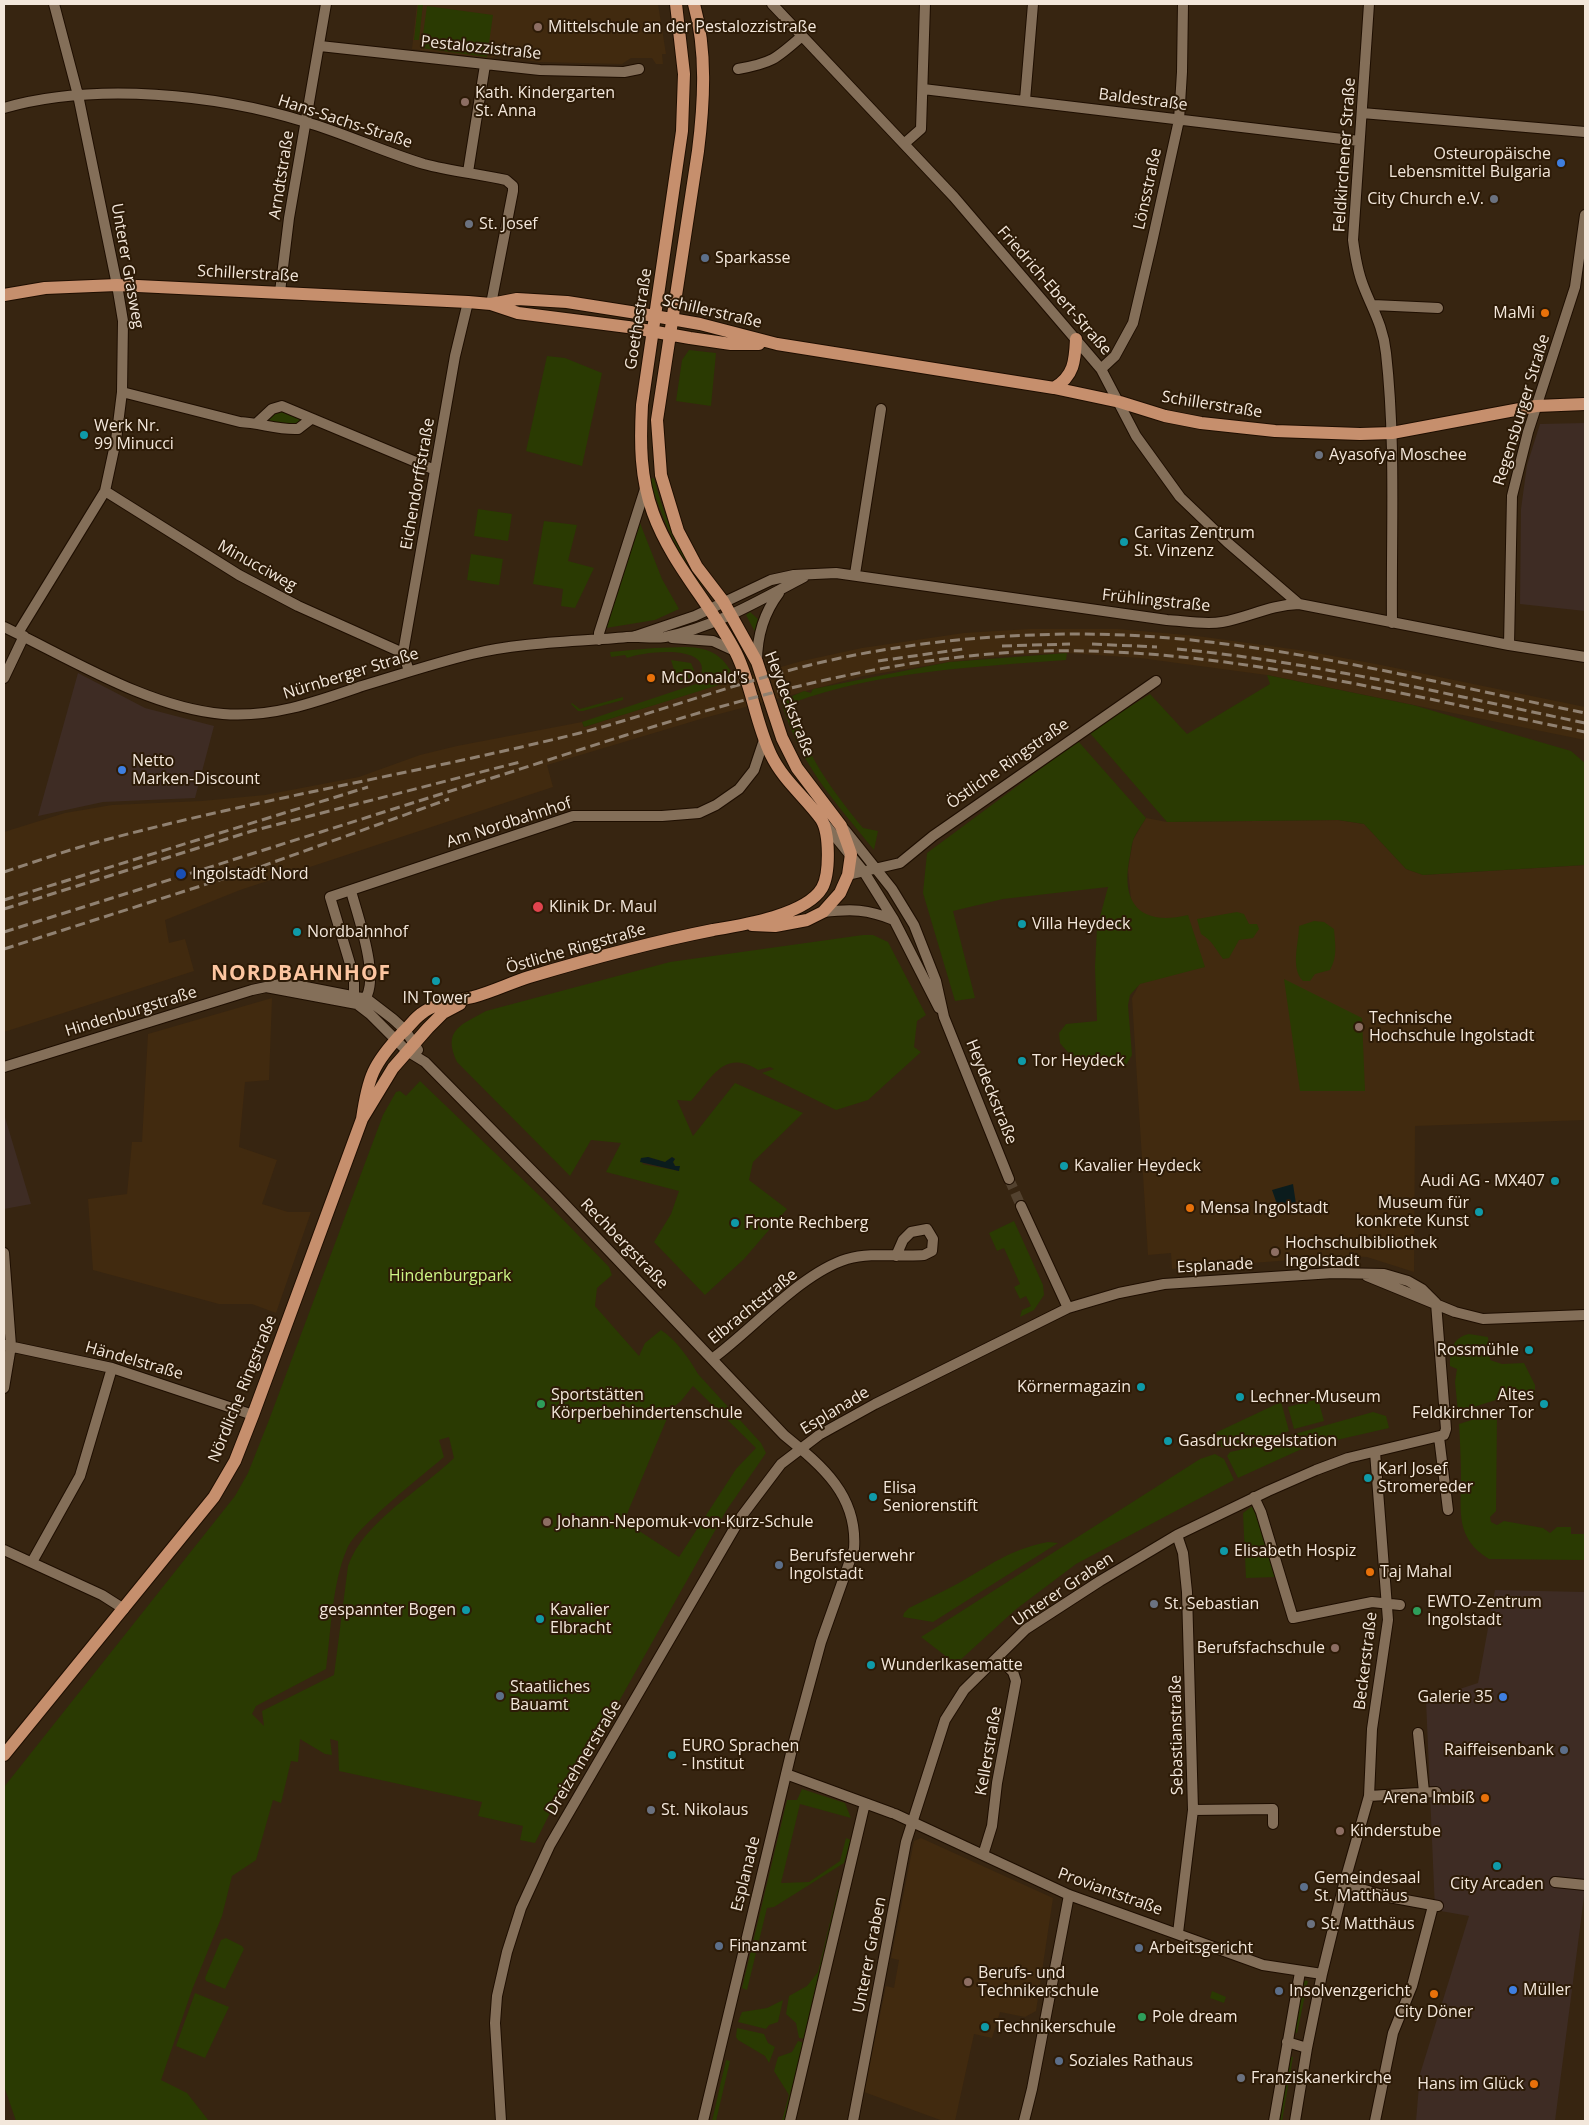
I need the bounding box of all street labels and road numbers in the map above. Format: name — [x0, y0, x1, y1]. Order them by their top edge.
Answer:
street label: Pestalozzistraße — [420, 32, 542, 64]
street label: Feldkirchener Straße — [1330, 77, 1360, 233]
street label: Baldestraße — [1097, 85, 1189, 115]
street label: Hans-Sachs-Straße — [275, 91, 415, 153]
street label: Arndtstraße — [266, 129, 298, 221]
street label: Lönsstraße — [1130, 146, 1166, 232]
street label: Unterer Grasweg — [107, 202, 147, 330]
street label: Friedrich-Ebert-Straße — [993, 223, 1115, 359]
street label: Schillerstraße — [197, 262, 299, 286]
street label: Goethestraße — [622, 267, 656, 371]
street label: Schillerstraße — [660, 291, 764, 333]
street label: Regensburger Straße — [1490, 332, 1554, 488]
street label: Schillerstraße — [1160, 388, 1264, 422]
street label: Eichendorffstraße — [397, 417, 439, 551]
street label: Minucciweg — [214, 536, 300, 596]
street label: Frühlingstraße — [1101, 586, 1211, 616]
street label: Nürnberger Straße — [281, 644, 421, 704]
street label: Heydeckstraße — [760, 649, 818, 759]
street label: Östliche Ringstraße — [943, 715, 1073, 813]
street label: Am Nordbahnhof — [444, 794, 574, 852]
street label: Östliche Ringstraße — [504, 920, 648, 978]
street label: Hindenburgstraße — [63, 983, 199, 1041]
street label: Heydeckstraße — [961, 1037, 1021, 1147]
street label: Rechbergstraße — [576, 1195, 672, 1293]
street label: Esplanade — [1176, 1254, 1254, 1278]
street label: Elbrachtstraße — [705, 1265, 801, 1349]
street label: Nördliche Ringstraße — [205, 1313, 281, 1465]
street label: Händelstraße — [83, 1338, 185, 1384]
street label: Esplanade — [797, 1383, 873, 1439]
street label: Unterer Graben — [1009, 1549, 1117, 1631]
street label: Beckerstraße — [1350, 1611, 1382, 1711]
street label: Sebastianstraße — [1166, 1675, 1188, 1795]
street label: Dreizehnerstraße — [542, 1697, 626, 1819]
street label: Kellerstraße — [972, 1705, 1006, 1797]
street label: Esplanade — [727, 1834, 765, 1914]
street label: Proviantstraße — [1055, 1864, 1165, 1920]
street label: Unterer Graben — [849, 1895, 891, 2015]

